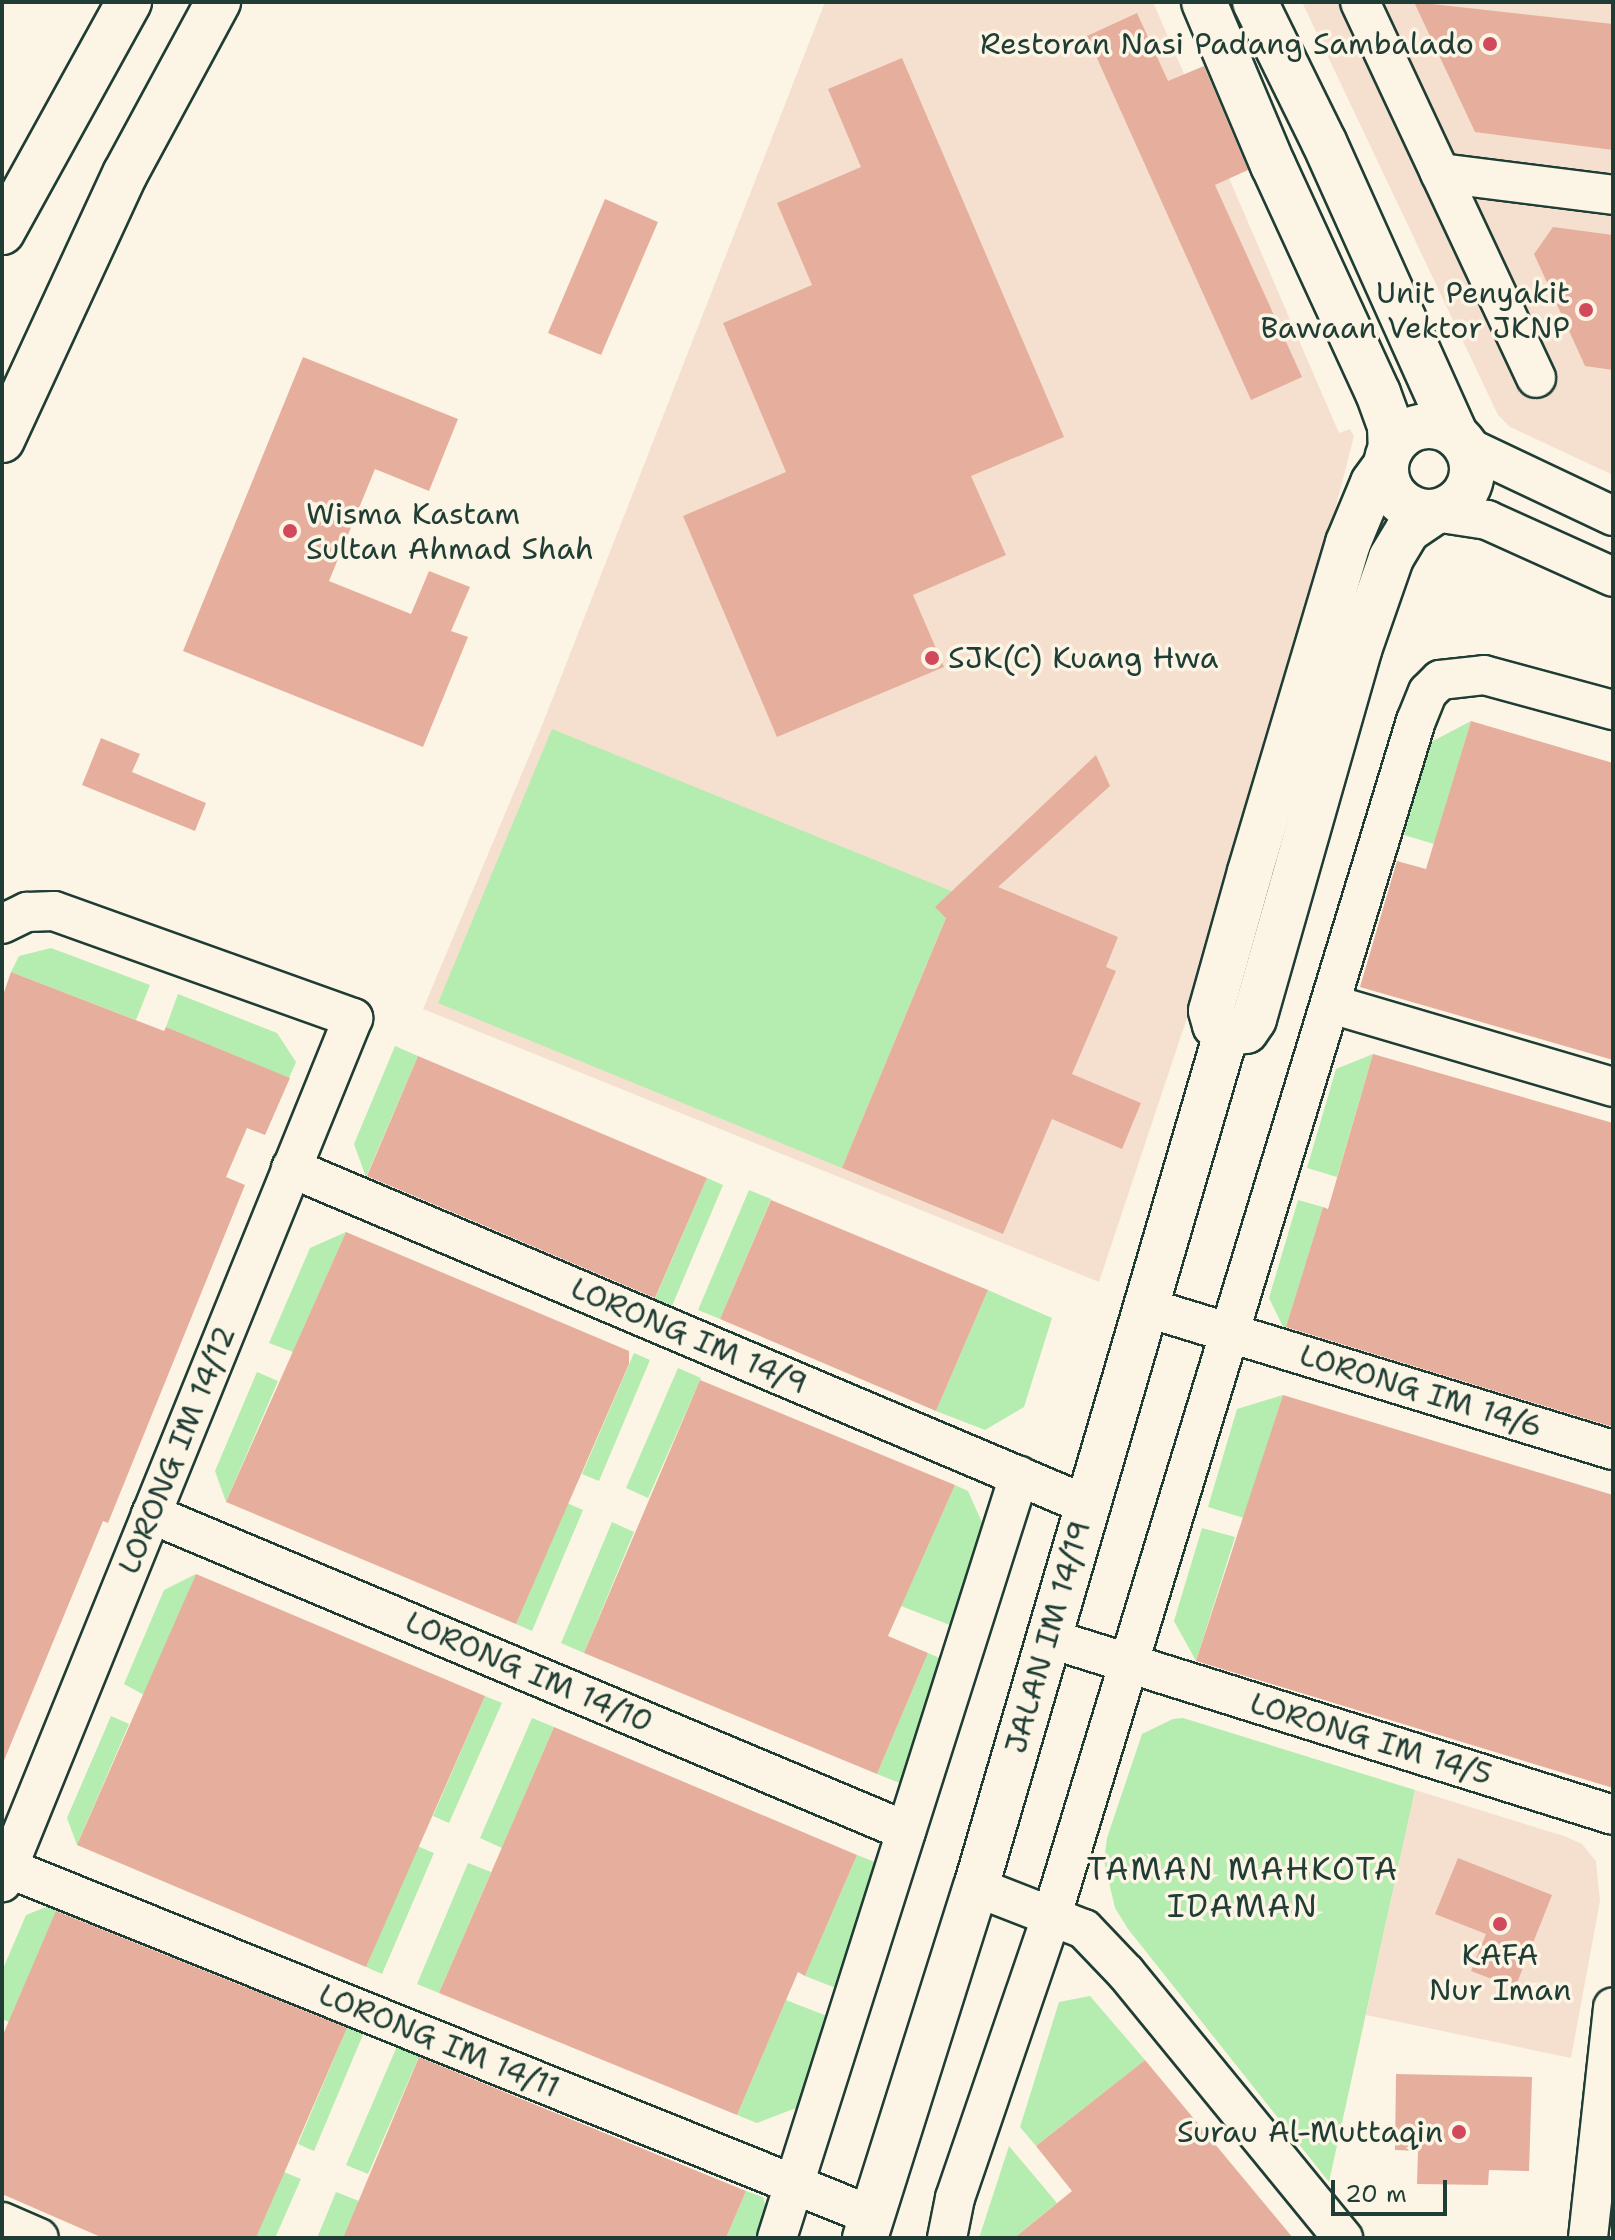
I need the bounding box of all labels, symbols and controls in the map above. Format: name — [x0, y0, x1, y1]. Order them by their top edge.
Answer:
place label: Restoran Nasi Padang Sambalado — [980, 26, 1474, 62]
marker: Restoran Nasi Padang Sambalado — [1481, 35, 1499, 53]
place label: Unit Penyakit Bawaan Vektor JKNP — [1260, 275, 1570, 346]
marker: Unit Penyakit Bawaan Vektor JKNP — [1577, 301, 1595, 319]
place label: Wisma Kastam Sultan Ahmad Shah — [306, 496, 594, 566]
marker: Wisma Kastam Sultan Ahmad Shah — [281, 522, 299, 540]
place label: SJK(C) Kuang Hwa — [948, 640, 1218, 676]
marker: SJK(C) Kuang Hwa — [923, 649, 941, 667]
street label: LORONG IM 14/9 — [565, 1270, 813, 1402]
street label: LORONG IM 14/12 — [111, 1321, 243, 1579]
street label: LORONG IM 14/6 — [1295, 1337, 1547, 1445]
street label: JALAN IM 14/19 — [998, 1516, 1098, 1758]
street label: LORONG IM 14/10 — [400, 1604, 658, 1740]
street label: LORONG IM 14/5 — [1246, 1685, 1496, 1793]
district label: TAMAN MAHKOTA IDAMAN — [1087, 1851, 1399, 1926]
marker: KAFA Nur Iman — [1491, 1915, 1509, 1933]
place label: KAFA Nur Iman — [1429, 1937, 1571, 2008]
street label: LORONG IM 14/11 — [313, 1976, 565, 2106]
place label: Surau Al-Muttaqin — [1177, 2114, 1443, 2150]
marker: Surau Al-Muttaqin — [1450, 2123, 1468, 2141]
scale bar — [1335, 2164, 1451, 2214]
text: 20 m — [1345, 2178, 1407, 2210]

